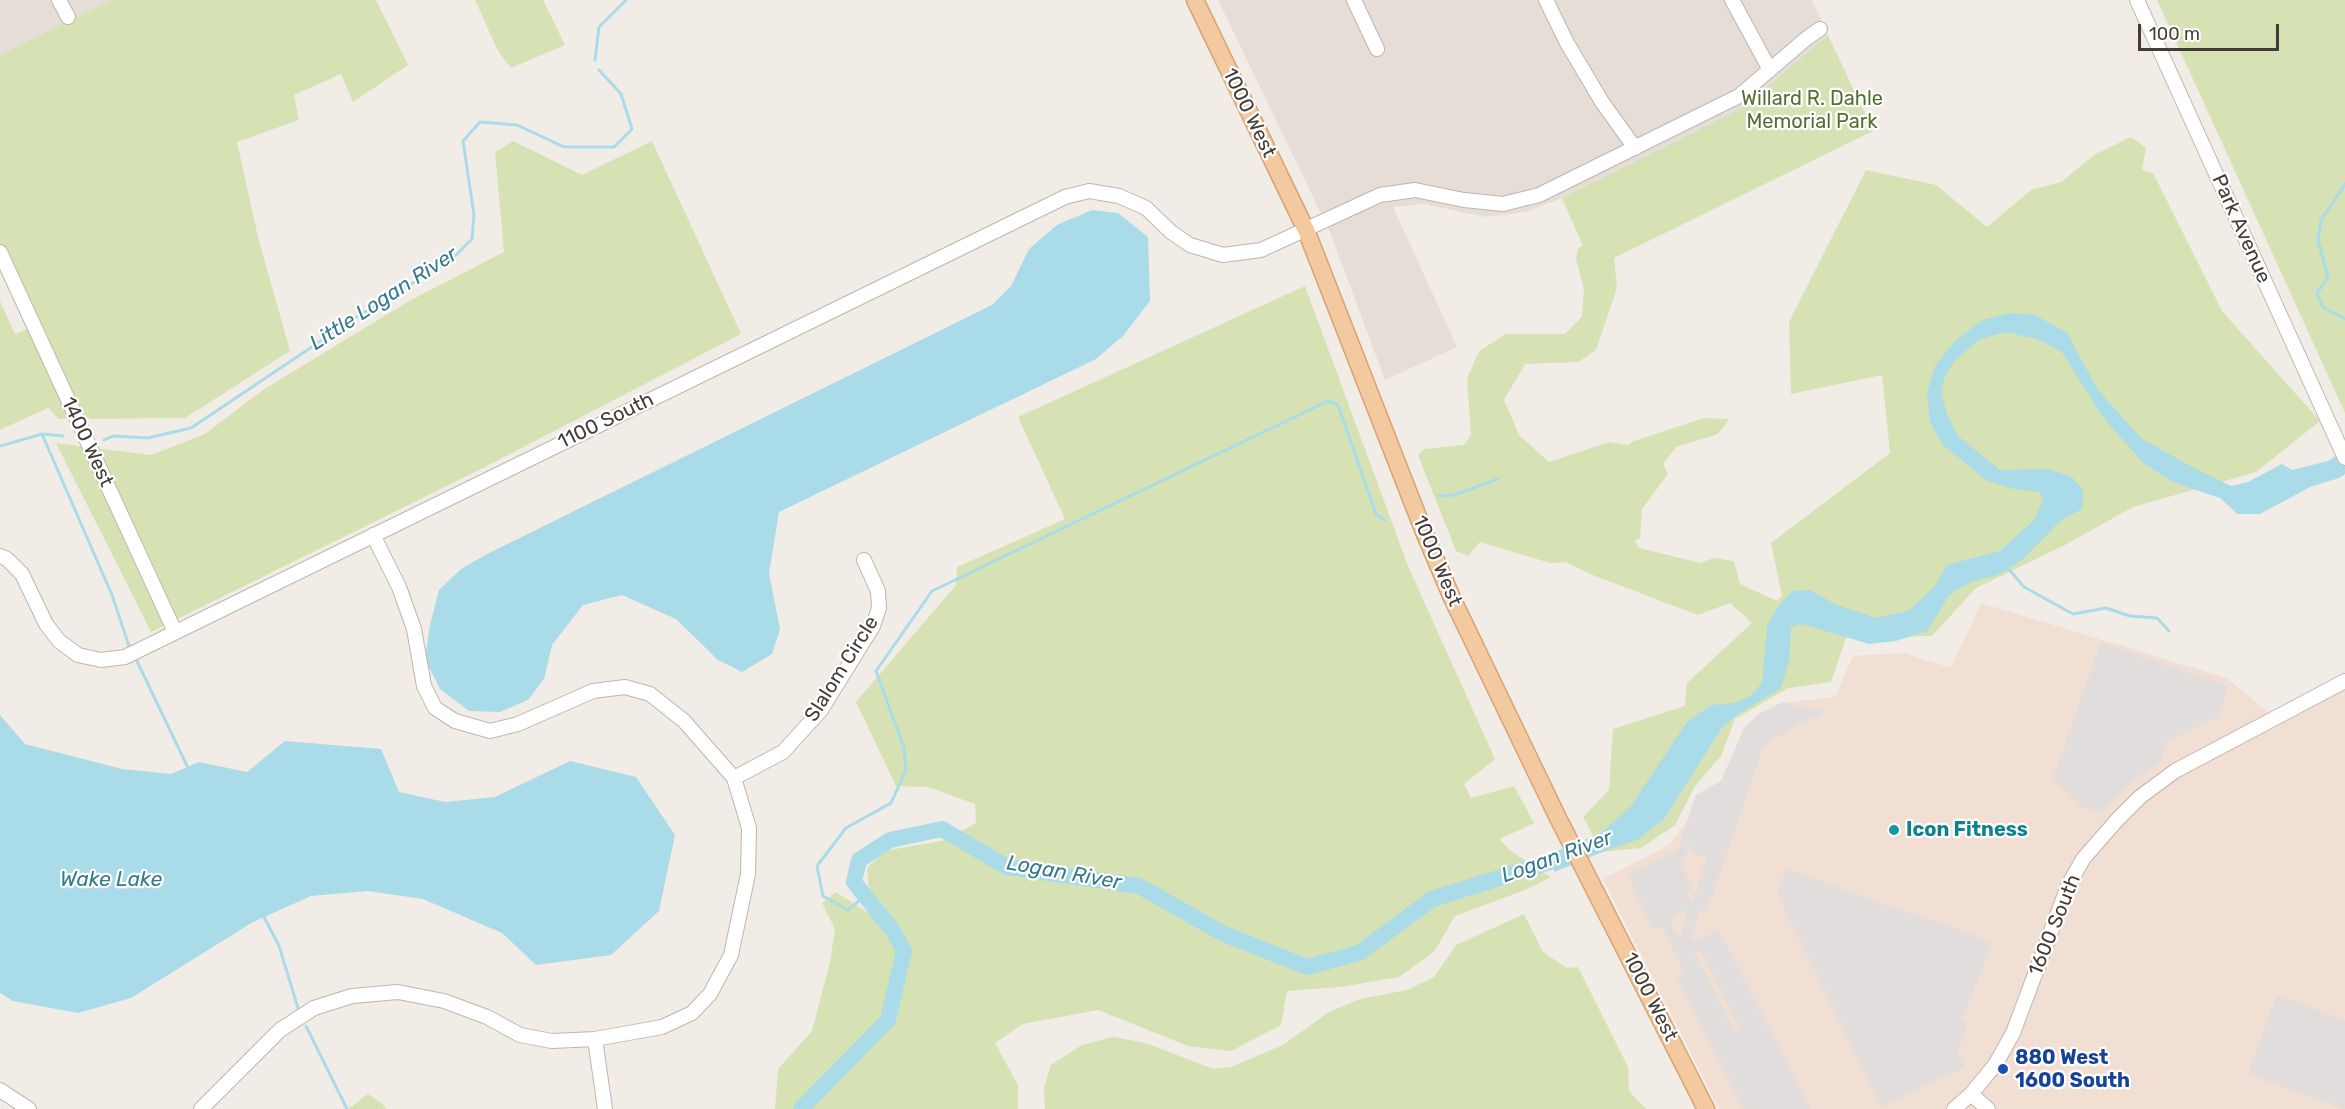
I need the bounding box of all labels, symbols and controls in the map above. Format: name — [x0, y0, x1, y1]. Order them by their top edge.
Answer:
scale bar — [2141, 12, 2282, 50]
text: 100 m — [2149, 23, 2200, 45]
street label: 1000 West — [1217, 64, 1281, 162]
park label: Willard R. Dahle Memorial Park — [1741, 87, 1883, 134]
street label: Park Avenue — [2206, 171, 2276, 287]
water label: Little Logan River — [305, 242, 463, 356]
street label: 1100 South — [554, 388, 658, 454]
street label: 1400 West — [56, 393, 118, 491]
street label: 1000 West — [1407, 512, 1467, 610]
street label: Slalom Circle — [800, 612, 884, 726]
place label: Icon Fitness — [1906, 818, 2028, 842]
marker: Icon Fitness — [1887, 823, 1901, 837]
water label: Logan River — [1498, 825, 1616, 889]
water label: Logan River — [1005, 851, 1123, 895]
water label: Wake Lake — [60, 867, 162, 893]
street label: 1600 South — [2024, 871, 2086, 979]
street label: 1000 West — [1617, 949, 1683, 1045]
place label: 880 West 1600 South — [2015, 1046, 2130, 1093]
marker: 880 West 1600 South — [1996, 1062, 2010, 1076]

